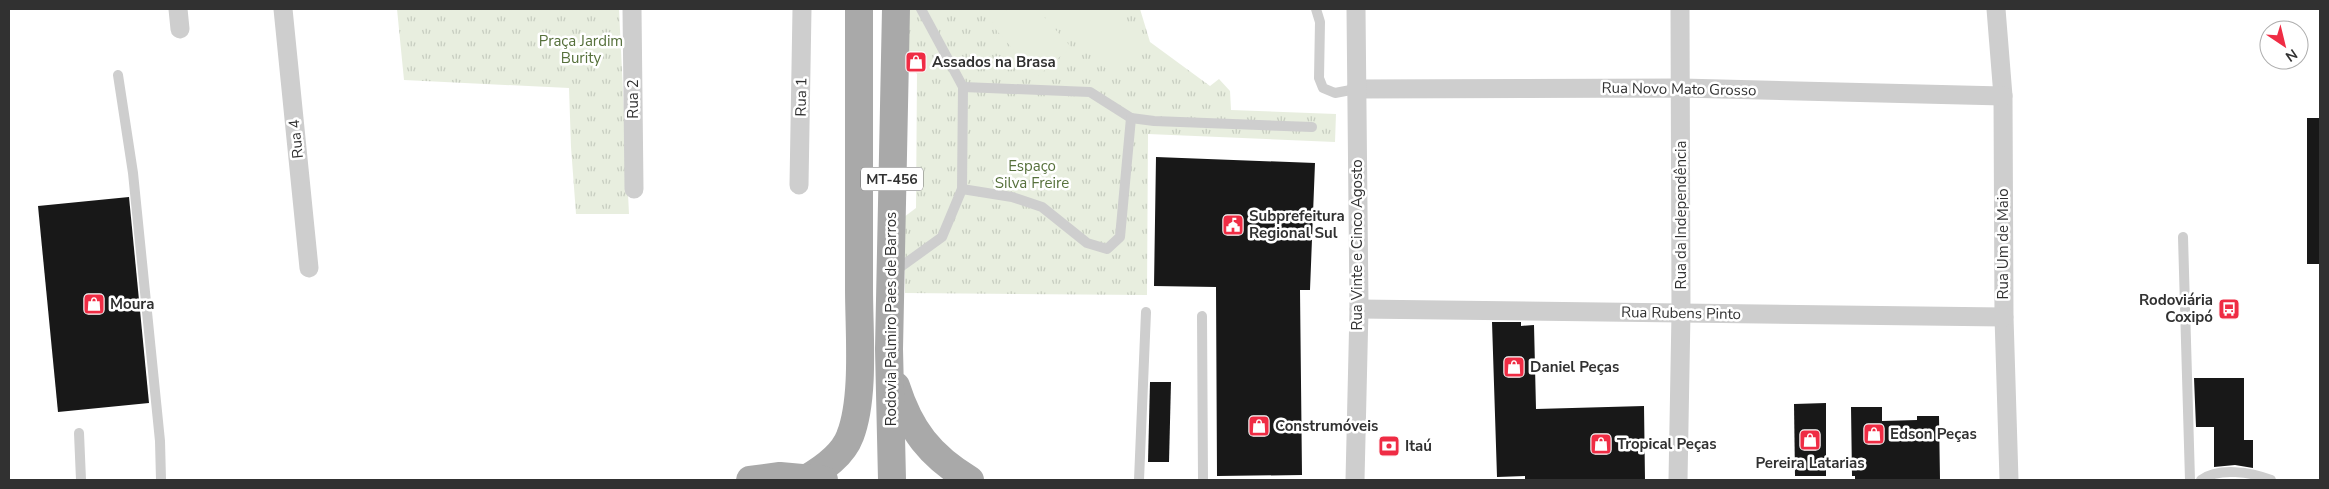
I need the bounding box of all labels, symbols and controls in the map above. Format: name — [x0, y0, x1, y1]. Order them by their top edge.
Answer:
north arrow — [2259, 20, 2309, 70]
park label: Praça Jardim Burity — [539, 31, 623, 68]
text: N — [2281, 44, 2301, 66]
shop icon: Assados na Brasa — [904, 50, 928, 74]
place label: Assados na Brasa — [932, 52, 1056, 72]
street label: Rua 1 — [791, 77, 811, 117]
street label: Rua Novo Mato Grosso — [1601, 78, 1757, 100]
street label: Rua 2 — [623, 79, 643, 119]
street label: Rua 4 — [284, 118, 308, 160]
street label: Rua da Independência — [1671, 141, 1691, 289]
park label: Espaço Silva Freire — [995, 156, 1069, 193]
street label: Rua Vinte e Cinco Agosto — [1347, 159, 1367, 331]
road number: MT-456 — [861, 168, 923, 190]
street label: Rua Um de Maio — [1993, 188, 2013, 300]
place label: Subprefeitura Regional Sul — [1249, 206, 1345, 243]
street label: Rodovia Palmiro Paes de Barros — [881, 212, 901, 426]
public building icon: Subprefeitura Regional Sul — [1221, 213, 1245, 237]
place label: Rodoviária Coxipó — [2139, 290, 2213, 327]
shop icon: Moura — [82, 292, 106, 316]
place label: Moura — [110, 294, 154, 314]
bus stop icon: Rodoviária Coxipó — [2217, 297, 2241, 321]
street label: Rua Rubens Pinto — [1621, 302, 1741, 324]
shop icon: Daniel Peças — [1502, 355, 1526, 379]
place label: Daniel Peças — [1530, 357, 1619, 377]
shop icon: Construmóveis — [1247, 414, 1271, 438]
place label: Construmóveis — [1275, 416, 1378, 436]
shop icon: Edson Peças — [1862, 422, 1886, 446]
place label: Edson Peças — [1890, 424, 1977, 444]
shop icon: Pereira Latarias — [1798, 428, 1822, 452]
shop icon: Tropical Peças — [1589, 432, 1613, 456]
bank icon: Itaú — [1377, 434, 1401, 458]
place label: Tropical Peças — [1617, 434, 1717, 454]
place label: Itaú — [1405, 436, 1432, 456]
place label: Pereira Latarias — [1755, 453, 1865, 473]

